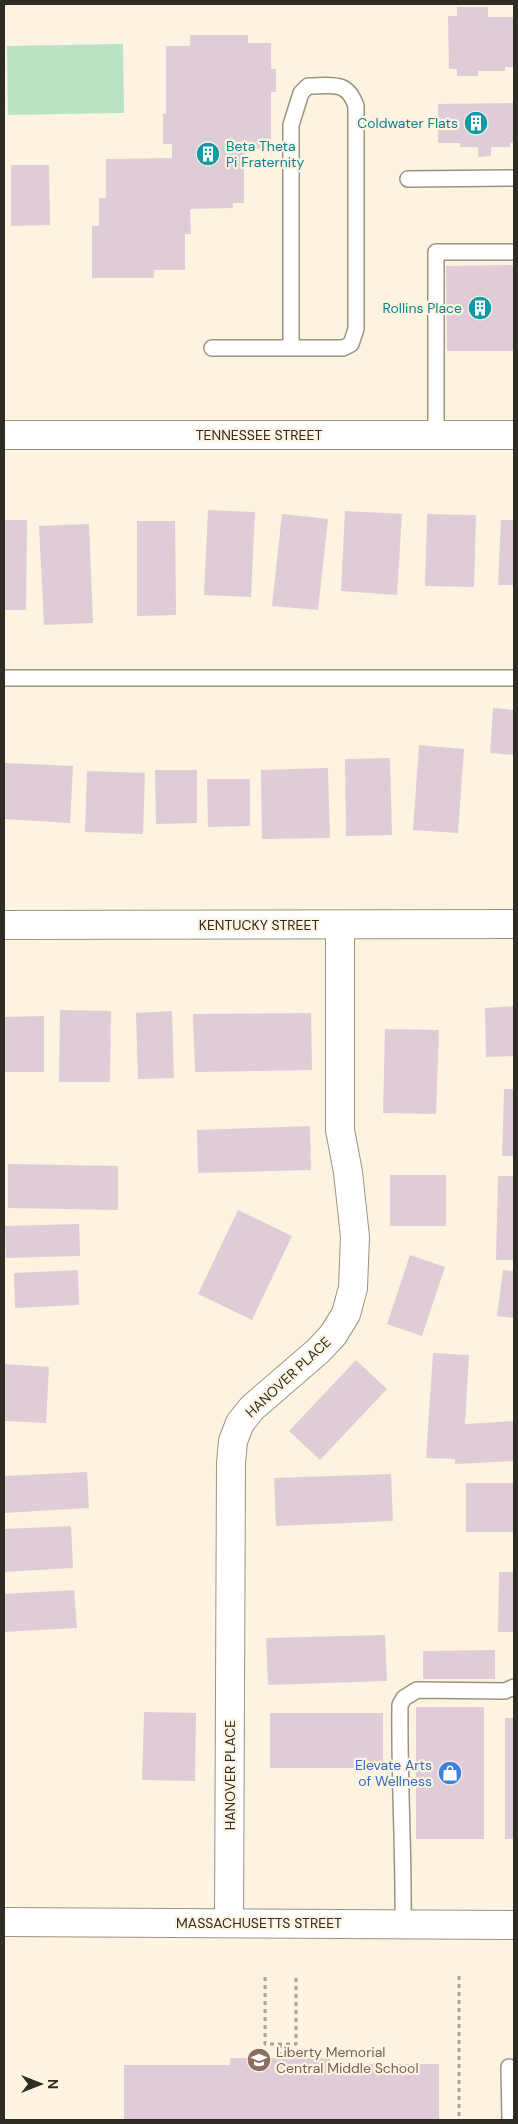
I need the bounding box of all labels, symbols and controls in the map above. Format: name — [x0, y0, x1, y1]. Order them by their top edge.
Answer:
building icon: Coldwater Flats — [463, 110, 489, 136]
place label: Coldwater Flats — [357, 114, 458, 132]
place label: Beta Theta Pi Fraternity — [226, 137, 305, 171]
building icon: Beta Theta Pi Fraternity — [195, 141, 221, 167]
building icon: Rollins Place — [467, 295, 493, 321]
place label: Rollins Place — [383, 299, 462, 317]
street label: TENNESSEE STREET — [196, 426, 322, 444]
street label: KENTUCKY STREET — [199, 916, 319, 934]
street label: HANOVER PLACE — [241, 1333, 335, 1421]
street label: HANOVER PLACE — [221, 1720, 239, 1830]
place label: Elevate Arts of Wellness — [355, 1756, 432, 1790]
shop icon: Elevate Arts of Wellness — [437, 1760, 463, 1786]
street label: MASSACHUSETTS STREET — [176, 1914, 342, 1932]
place label: Liberty Memorial Central Middle School — [276, 2043, 419, 2077]
school or university icon: Liberty Memorial Central Middle School — [246, 2047, 272, 2073]
north arrow — [15, 2059, 65, 2109]
text: N — [44, 2079, 62, 2089]

